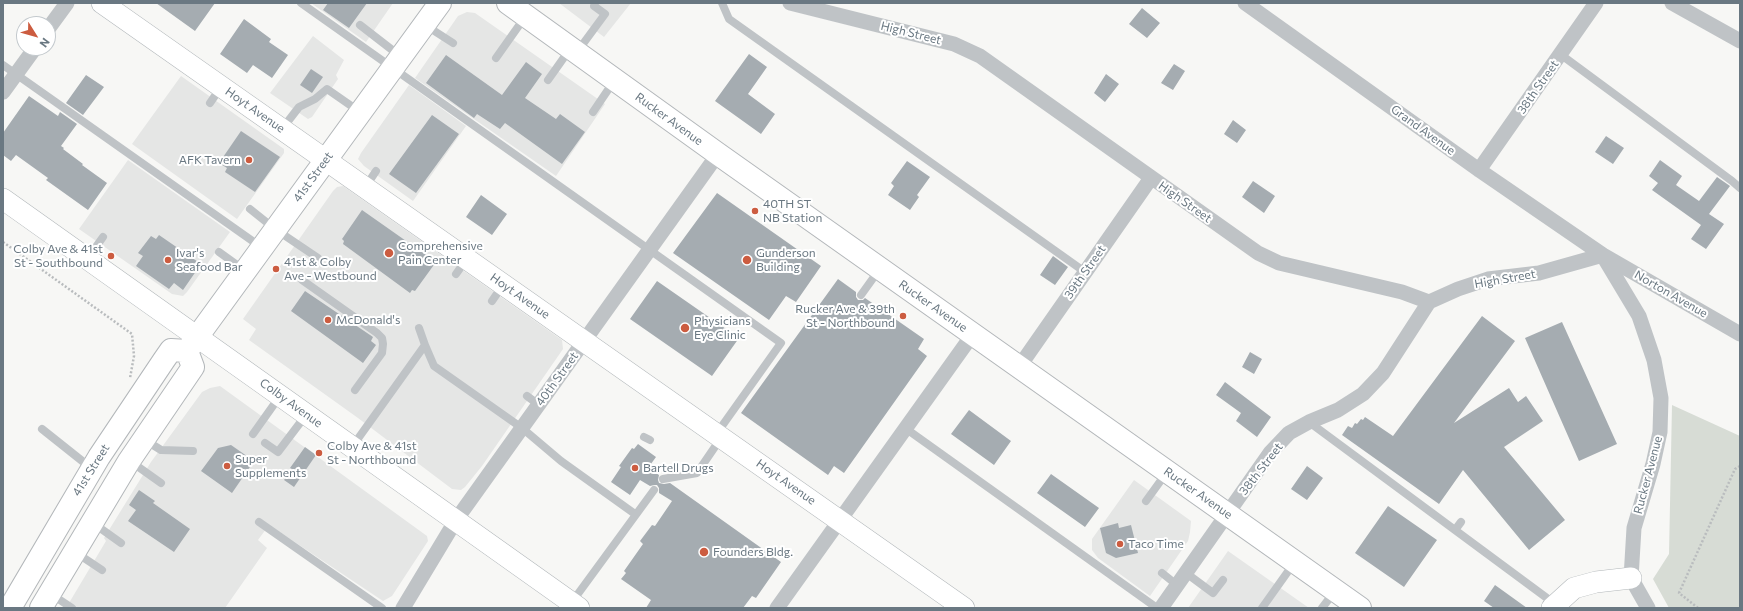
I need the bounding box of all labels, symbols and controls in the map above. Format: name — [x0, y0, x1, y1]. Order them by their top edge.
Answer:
north arrow — [16, 16, 56, 56]
street label: High Street — [879, 19, 943, 47]
text: N — [38, 36, 53, 50]
street label: 38th Street — [1514, 57, 1562, 117]
street label: Hoyt Avenue — [222, 84, 288, 136]
street label: Rucker Avenue — [632, 90, 706, 148]
street label: Grand Avenue — [1388, 102, 1458, 158]
street label: 41st Street — [290, 149, 336, 205]
place label: AFK Tavern — [179, 153, 241, 167]
marker: AFK Tavern — [244, 155, 254, 165]
street label: High Street — [1156, 178, 1214, 226]
place label: 40TH ST NB Station — [763, 197, 822, 225]
marker: 40TH ST NB Station — [750, 206, 760, 216]
place label: Comprehensive Pain Center — [398, 239, 483, 267]
place label: Colby Ave & 41st St - Southbound — [13, 242, 103, 270]
street label: 39th Street — [1061, 242, 1109, 302]
place label: Ivar's Seafood Bar — [176, 246, 242, 274]
place label: Gunderson Building — [756, 246, 816, 274]
marker: Comprehensive Pain Center — [383, 247, 395, 259]
marker: Colby Ave & 41st St - Southbound — [106, 251, 116, 261]
marker: Gunderson Building — [741, 254, 753, 266]
marker: Ivar's Seafood Bar — [163, 255, 173, 265]
place label: 41st & Colby Ave - Westbound — [284, 255, 377, 283]
marker: 41st & Colby Ave - Westbound — [271, 264, 281, 274]
street label: High Street — [1473, 267, 1537, 291]
street label: Norton Avenue — [1632, 267, 1710, 321]
street label: Hoyt Avenue — [487, 270, 553, 322]
street label: Rucker Avenue — [896, 277, 970, 335]
place label: Rucker Ave & 39th St - Northbound — [795, 302, 895, 330]
marker: Rucker Ave & 39th St - Northbound — [898, 311, 908, 321]
place label: McDonald's — [336, 313, 400, 327]
place label: Physicians Eye Clinic — [694, 314, 751, 342]
marker: McDonald's — [323, 315, 333, 325]
marker: Physicians Eye Clinic — [679, 322, 691, 334]
street label: 40th Street — [533, 349, 581, 409]
street label: Colby Avenue — [257, 375, 325, 431]
street label: Rucker Avenue — [1631, 434, 1665, 516]
place label: Colby Ave & 41st St - Northbound — [327, 439, 417, 467]
street label: 38th Street — [1236, 440, 1286, 498]
street label: 41st Street — [69, 441, 113, 499]
marker: Colby Ave & 41st St - Northbound — [314, 448, 324, 458]
place label: Super Supplements — [235, 452, 306, 480]
street label: Hoyt Avenue — [753, 456, 819, 508]
marker: Super Supplements — [222, 461, 232, 471]
place label: Bartell Drugs — [643, 461, 714, 475]
marker: Bartell Drugs — [630, 463, 640, 473]
street label: Rucker Avenue — [1161, 464, 1235, 522]
place label: Taco Time — [1128, 537, 1184, 551]
marker: Taco Time — [1115, 539, 1125, 549]
place label: Founders Bldg. — [713, 545, 793, 559]
marker: Founders Bldg. — [698, 546, 710, 558]

